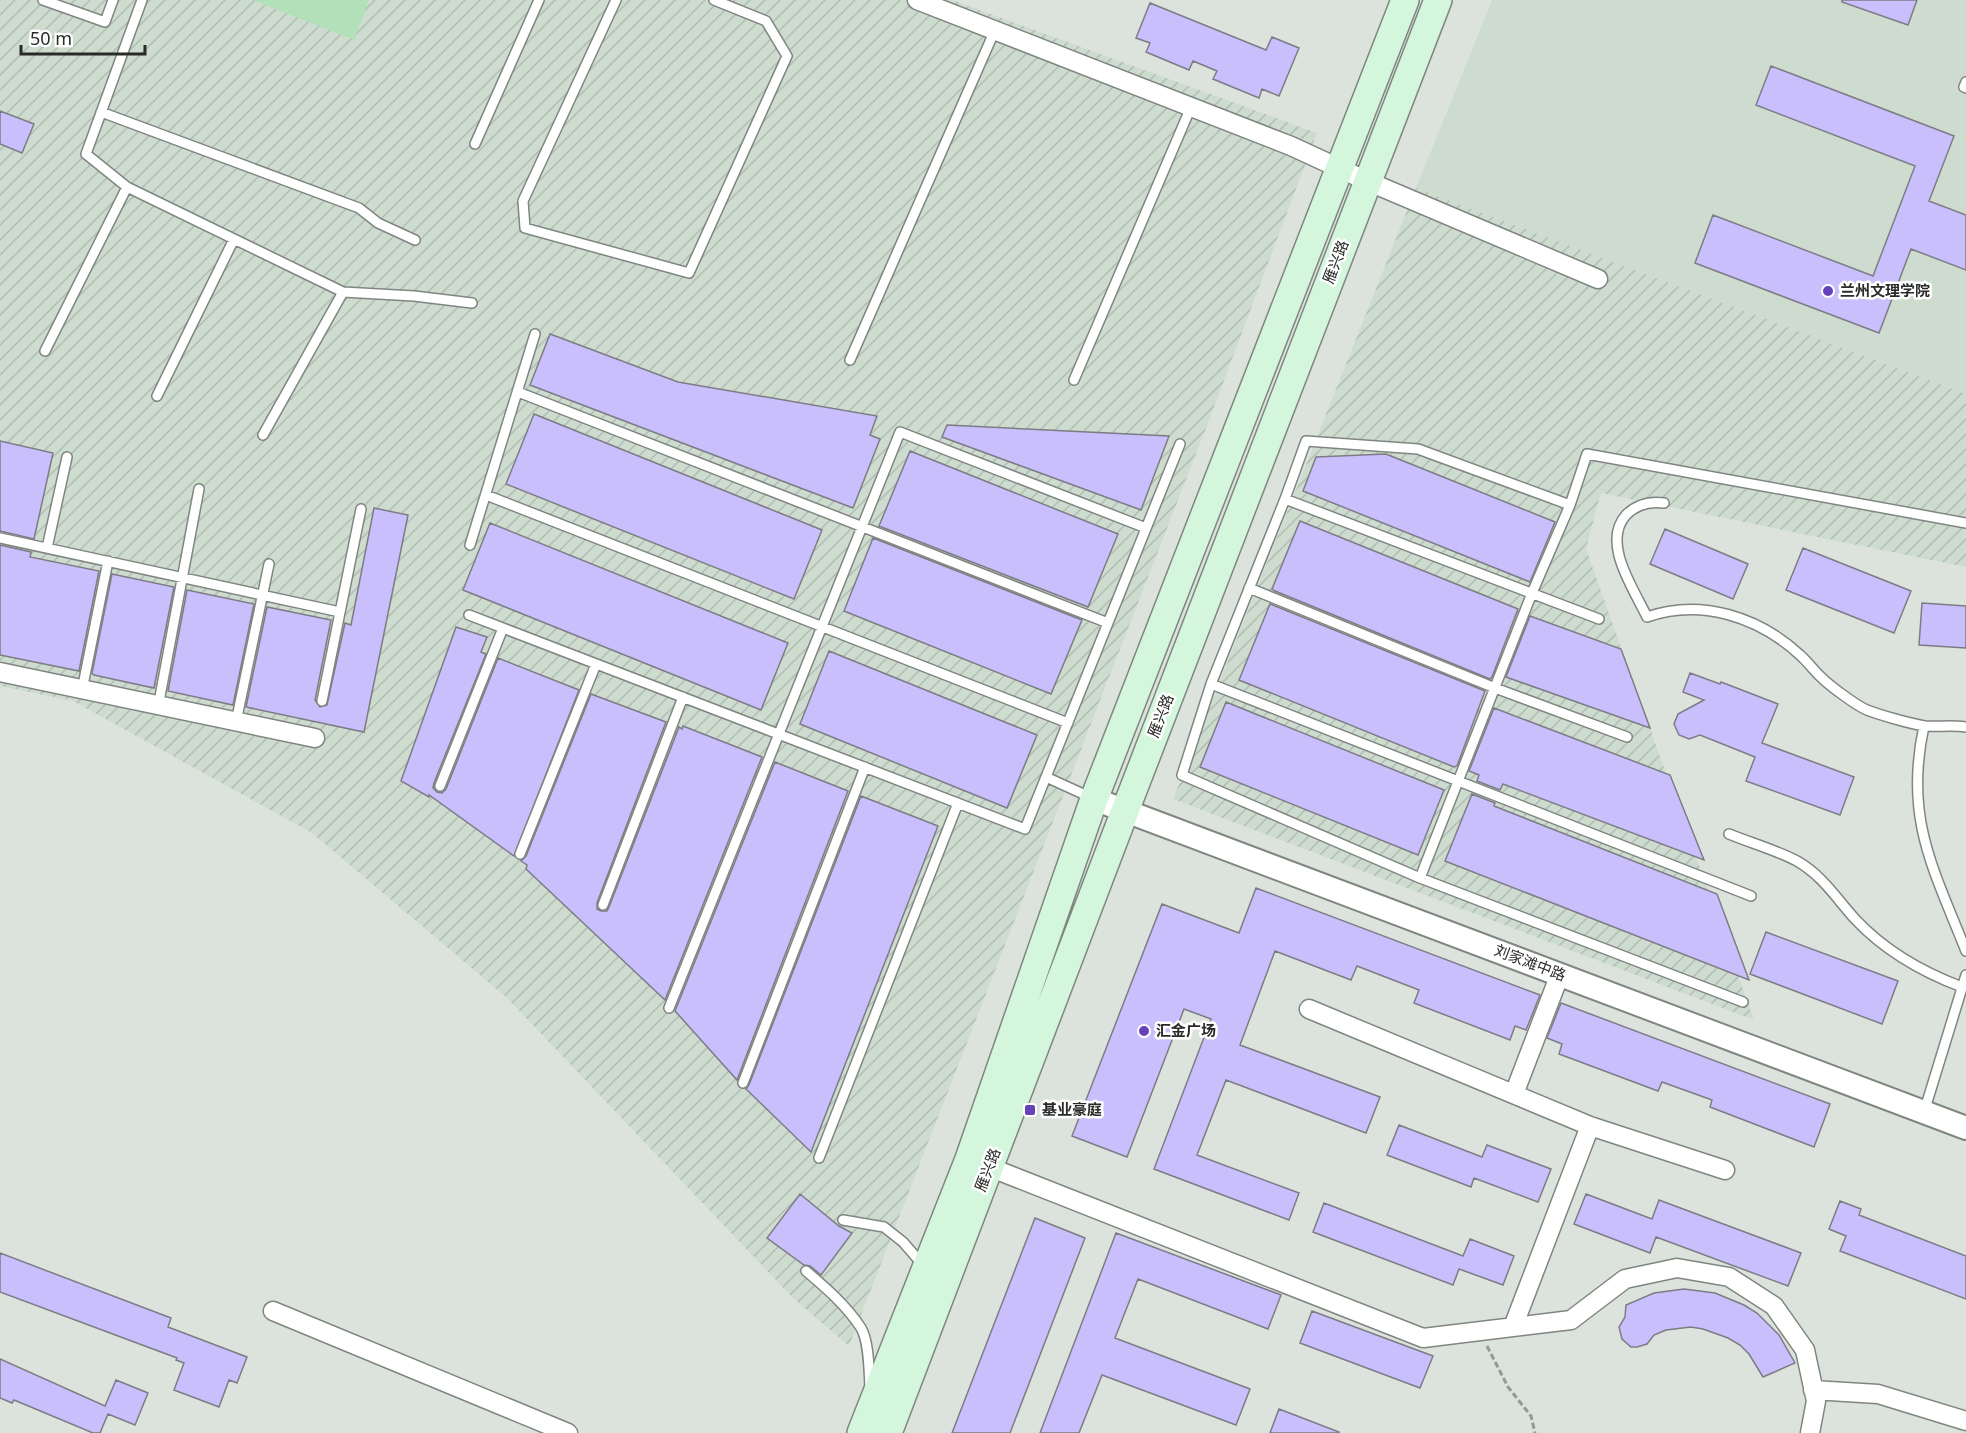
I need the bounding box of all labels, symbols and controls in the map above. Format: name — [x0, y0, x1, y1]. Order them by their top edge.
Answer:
scale bar — [21, 18, 146, 56]
text: 50 m — [30, 26, 72, 50]
street label: 雁兴路 — [1318, 237, 1352, 286]
place label: 兰州文理学院 — [1840, 280, 1930, 300]
marker: 兰州文理学院 — [1821, 284, 1835, 298]
street label: 雁兴路 — [1143, 691, 1177, 740]
street label: 刘家滩中路 — [1492, 939, 1569, 985]
place label: 汇金广场 — [1156, 1020, 1216, 1040]
marker: 汇金广场 — [1137, 1024, 1151, 1038]
place label: 基业豪庭 — [1042, 1099, 1102, 1119]
marker: 基业豪庭 — [1023, 1103, 1037, 1117]
street label: 雁兴路 — [970, 1145, 1004, 1194]

